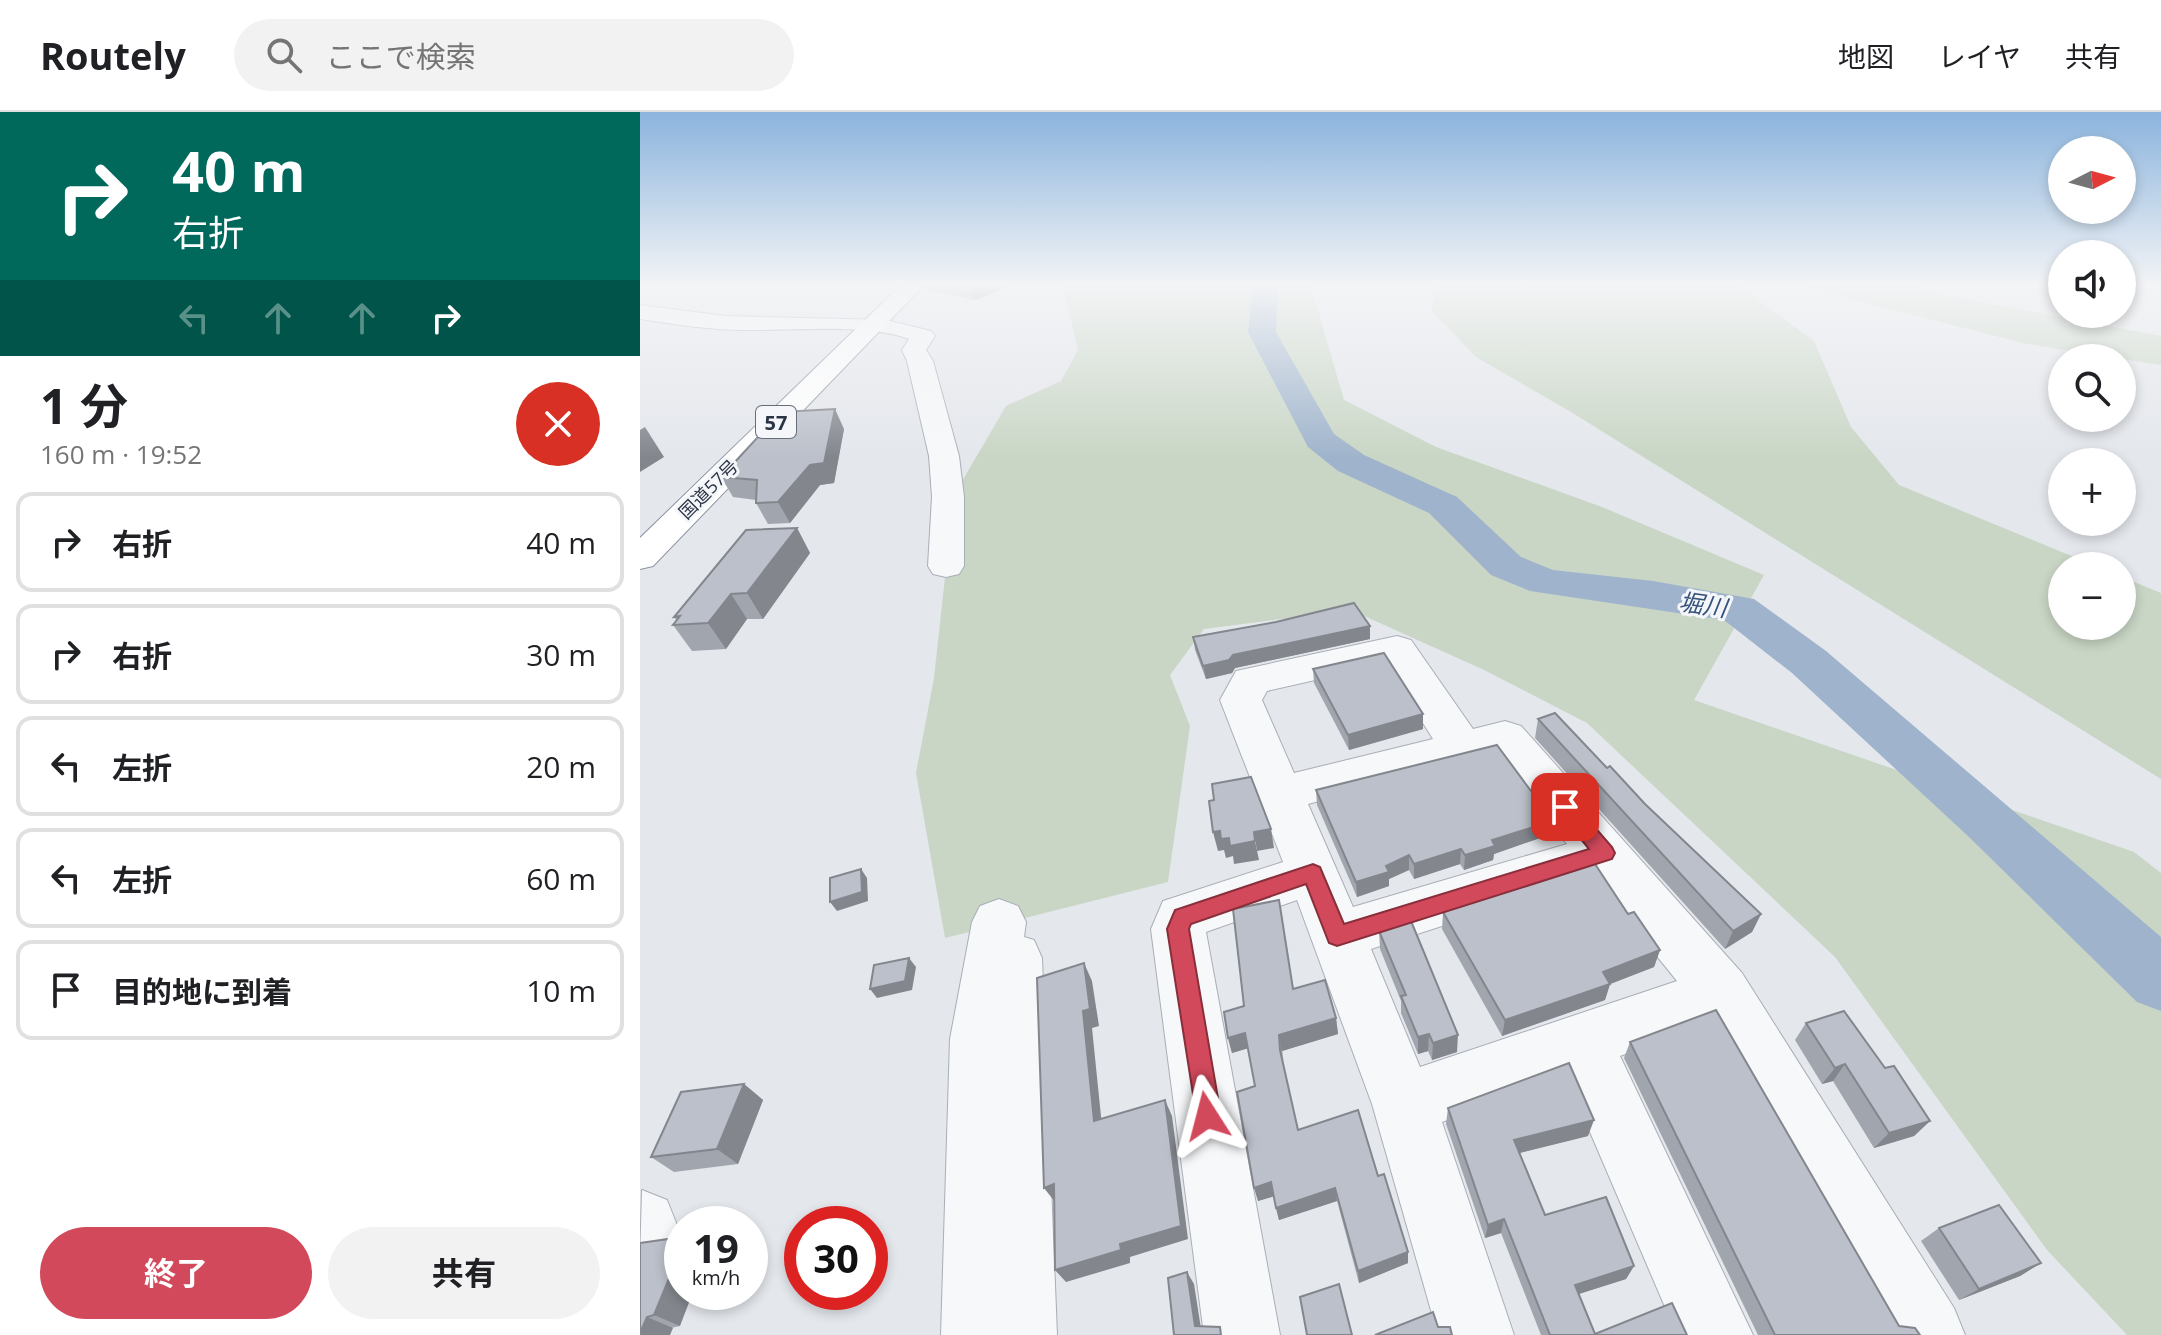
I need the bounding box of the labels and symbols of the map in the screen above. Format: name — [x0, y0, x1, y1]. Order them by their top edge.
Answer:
north arrow — [2048, 136, 2136, 224]
road number: 57 — [756, 406, 796, 438]
street label: 国道57号 — [673, 454, 743, 524]
water label: 堀川 — [1677, 584, 1732, 624]
pin — [1531, 773, 1599, 841]
position arrow — [1165, 1074, 1249, 1158]
speed limit sign: 30 — [784, 1206, 888, 1310]

